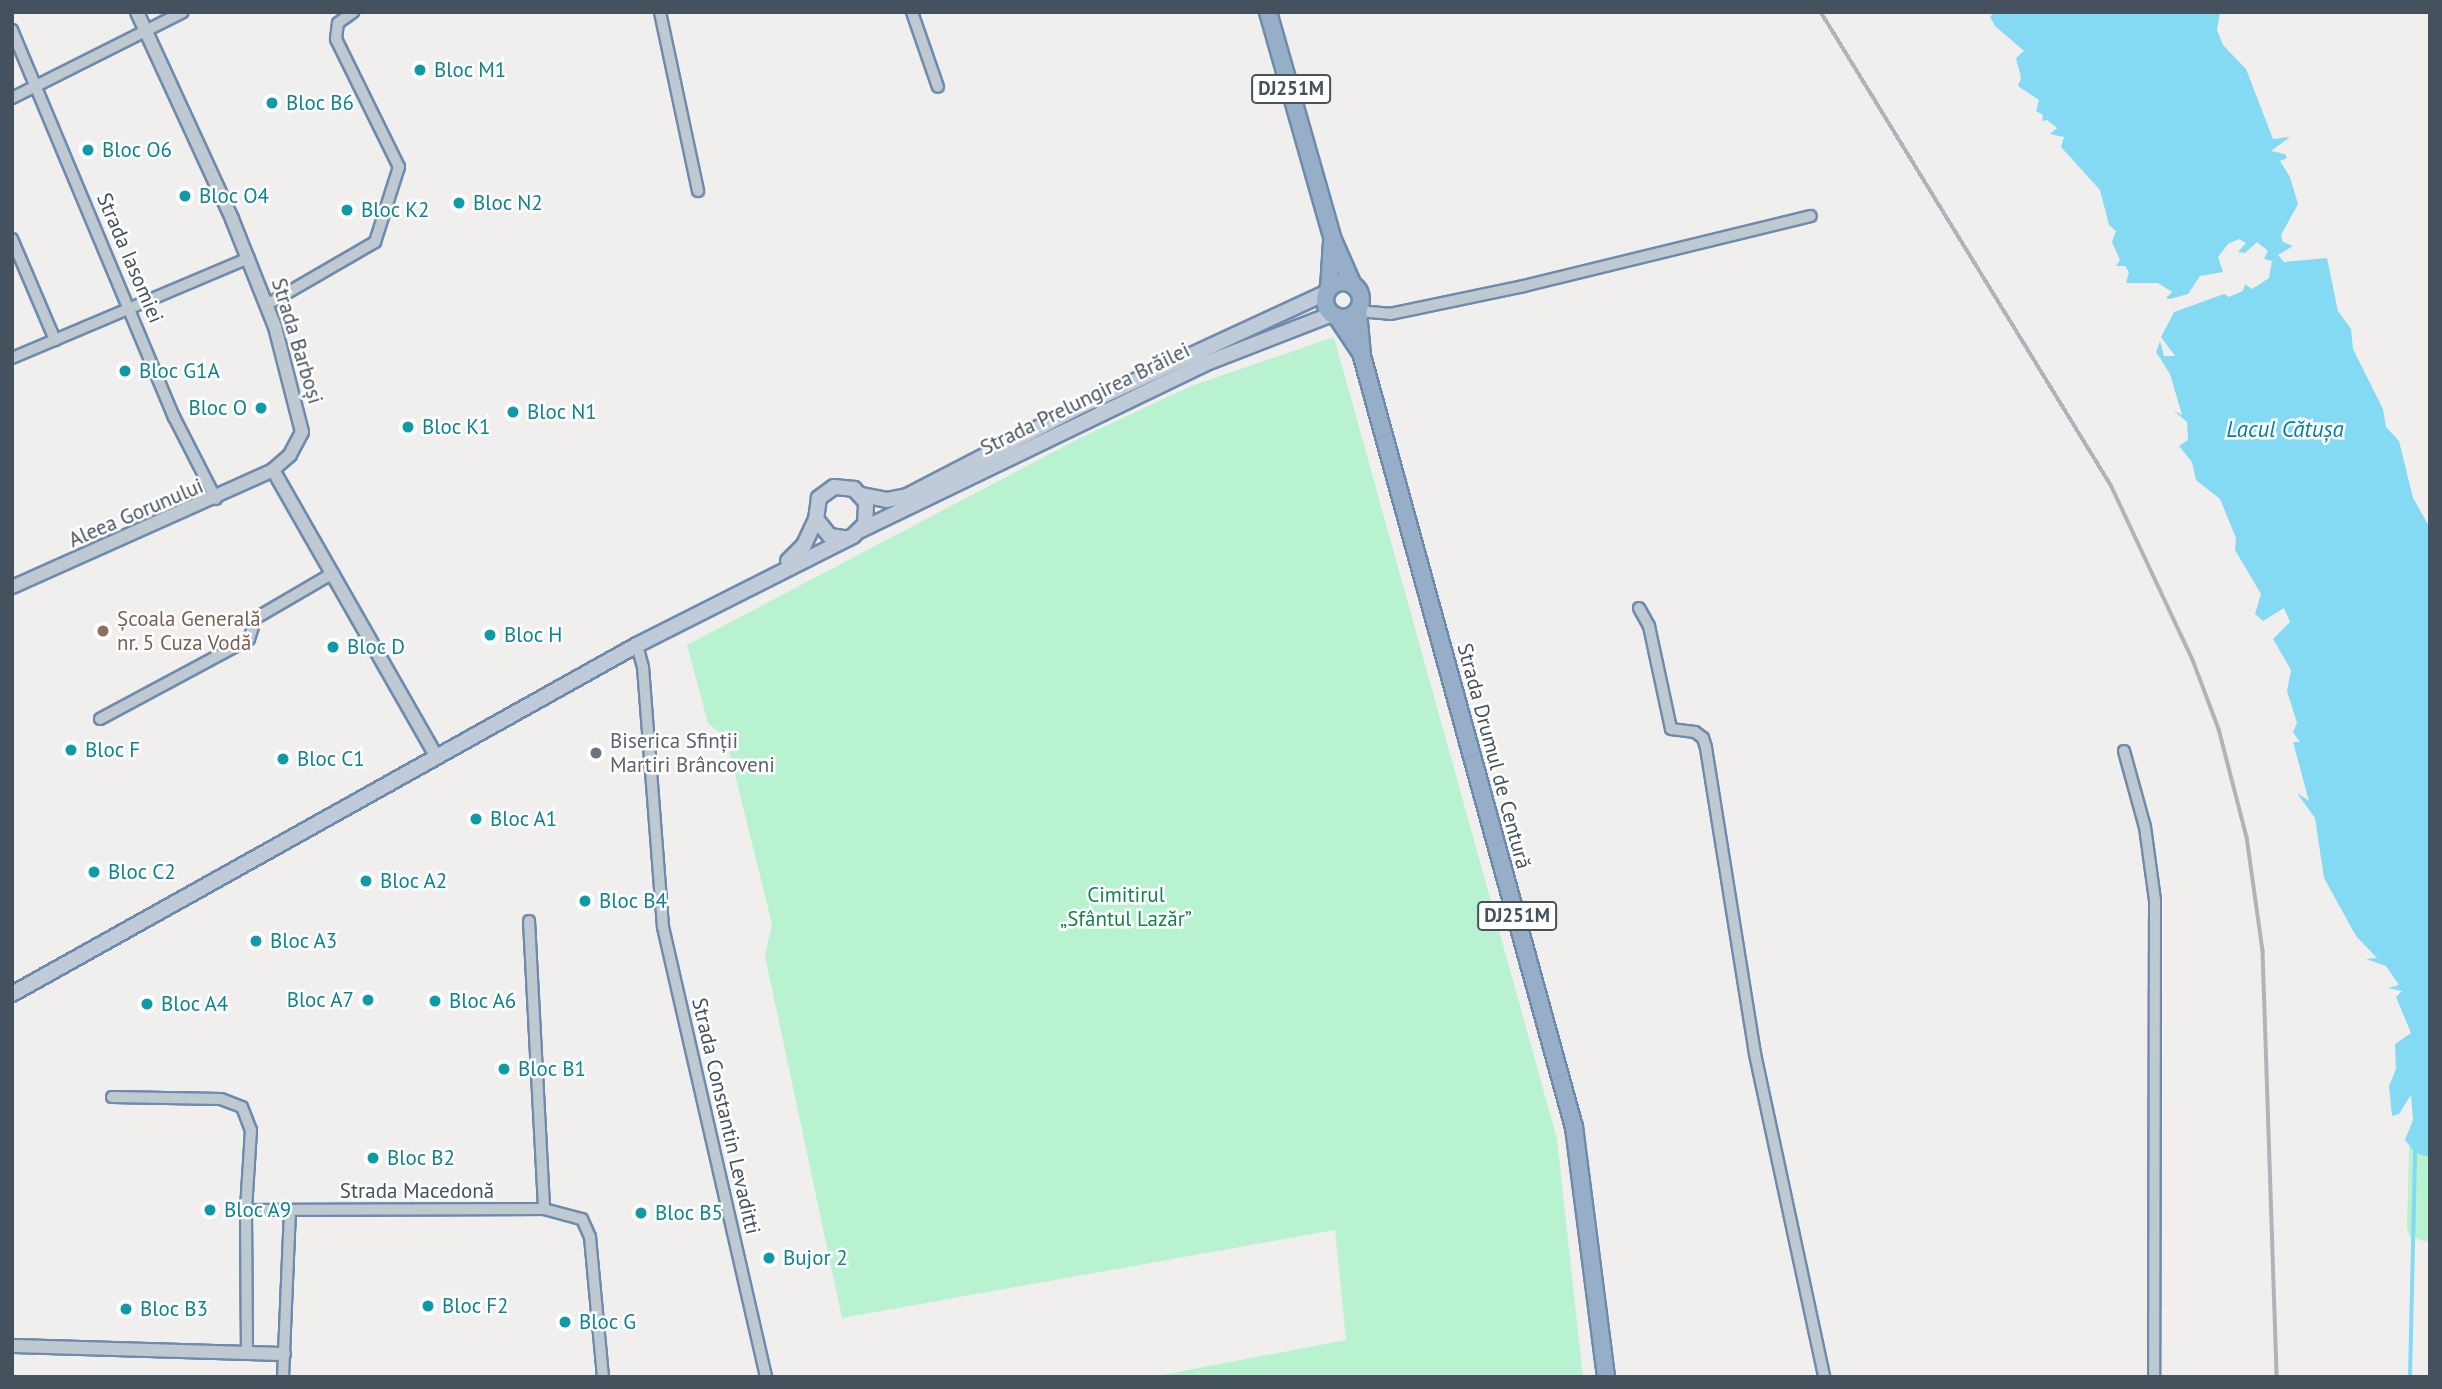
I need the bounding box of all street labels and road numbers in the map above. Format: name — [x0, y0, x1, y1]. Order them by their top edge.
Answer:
road number: DJ251M — [1251, 74, 1331, 104]
street label: Strada Iasomiei — [91, 189, 169, 327]
street label: Strada Barboși — [266, 275, 328, 407]
street label: Strada Prelungirea Brăilei — [976, 337, 1194, 461]
street label: Aleea Gorunului — [65, 473, 207, 553]
street label: Strada Drumul de Centură — [1452, 640, 1536, 872]
road number: DJ251M — [1477, 900, 1557, 932]
street label: Strada Constantin Levaditti — [687, 995, 765, 1237]
street label: Strada Macedonă — [340, 1178, 494, 1204]

